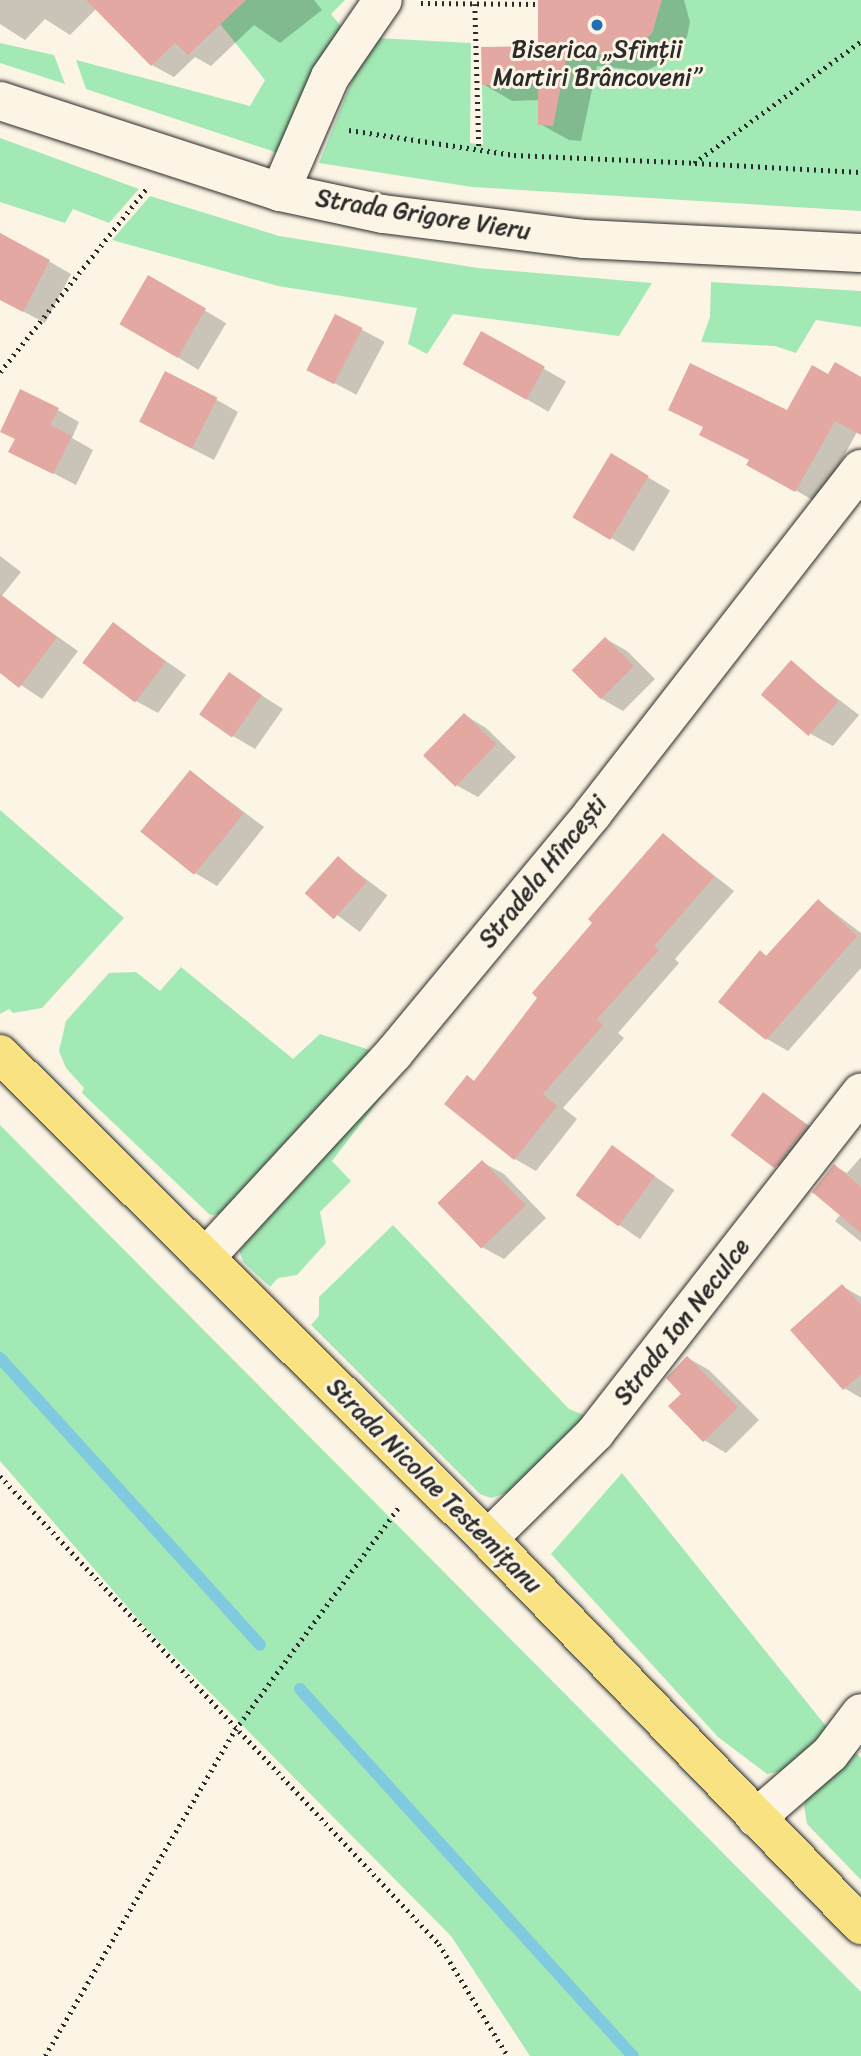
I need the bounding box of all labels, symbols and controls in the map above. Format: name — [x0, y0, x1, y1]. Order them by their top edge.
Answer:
marker: Biserica „Sfinții Martiri Brâncoveni” — [589, 17, 605, 33]
place label: Biserica „Sfinții Martiri Brâncoveni” — [493, 36, 701, 92]
street label: Strada Grigore Vieru — [313, 184, 533, 246]
street label: Stradela Hîncești — [473, 791, 613, 953]
street label: Strada Ion Neculce — [608, 1233, 756, 1411]
street label: Strada Nicolae Testemițanu — [320, 1372, 548, 1600]

